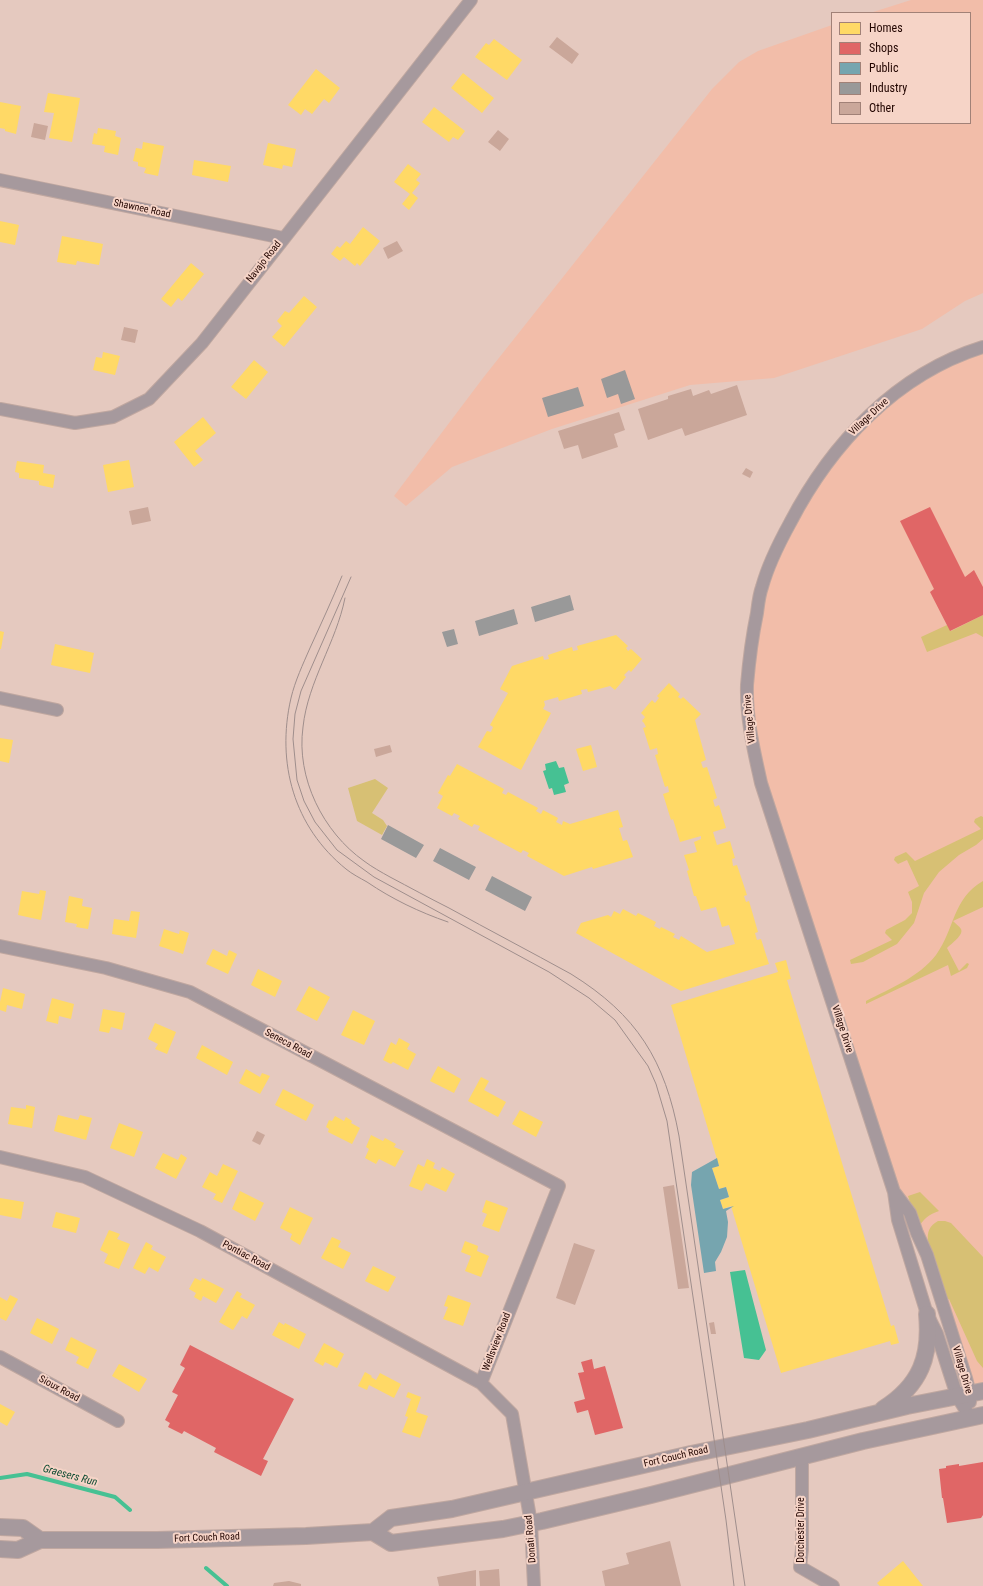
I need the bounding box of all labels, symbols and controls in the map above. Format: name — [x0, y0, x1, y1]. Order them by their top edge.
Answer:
legend — [831, 12, 971, 124]
text: Homes — [869, 21, 903, 35]
text: Shops — [869, 41, 898, 55]
text: Public — [869, 61, 898, 75]
text: Industry — [869, 81, 907, 95]
text: Other — [869, 101, 895, 115]
street label: Shawnee Road — [112, 197, 172, 221]
street label: Navajo Road — [244, 239, 284, 285]
street label: Village Drive — [847, 396, 891, 438]
street label: Village Drive — [742, 694, 758, 744]
street label: Village Drive — [829, 1004, 855, 1054]
street label: Seneca Road — [263, 1027, 313, 1061]
street label: Pontiac Road — [220, 1238, 272, 1274]
street label: Wellsview Road — [480, 1311, 514, 1373]
street label: Village Drive — [949, 1345, 975, 1395]
street label: Sioux Road — [37, 1373, 81, 1405]
street label: Fort Couch Road — [643, 1444, 709, 1470]
water label: Graesers Run — [41, 1462, 99, 1490]
street label: Dorchester Drive — [795, 1497, 807, 1563]
street label: Donati Road — [523, 1515, 539, 1563]
street label: Fort Couch Road — [174, 1531, 240, 1545]

